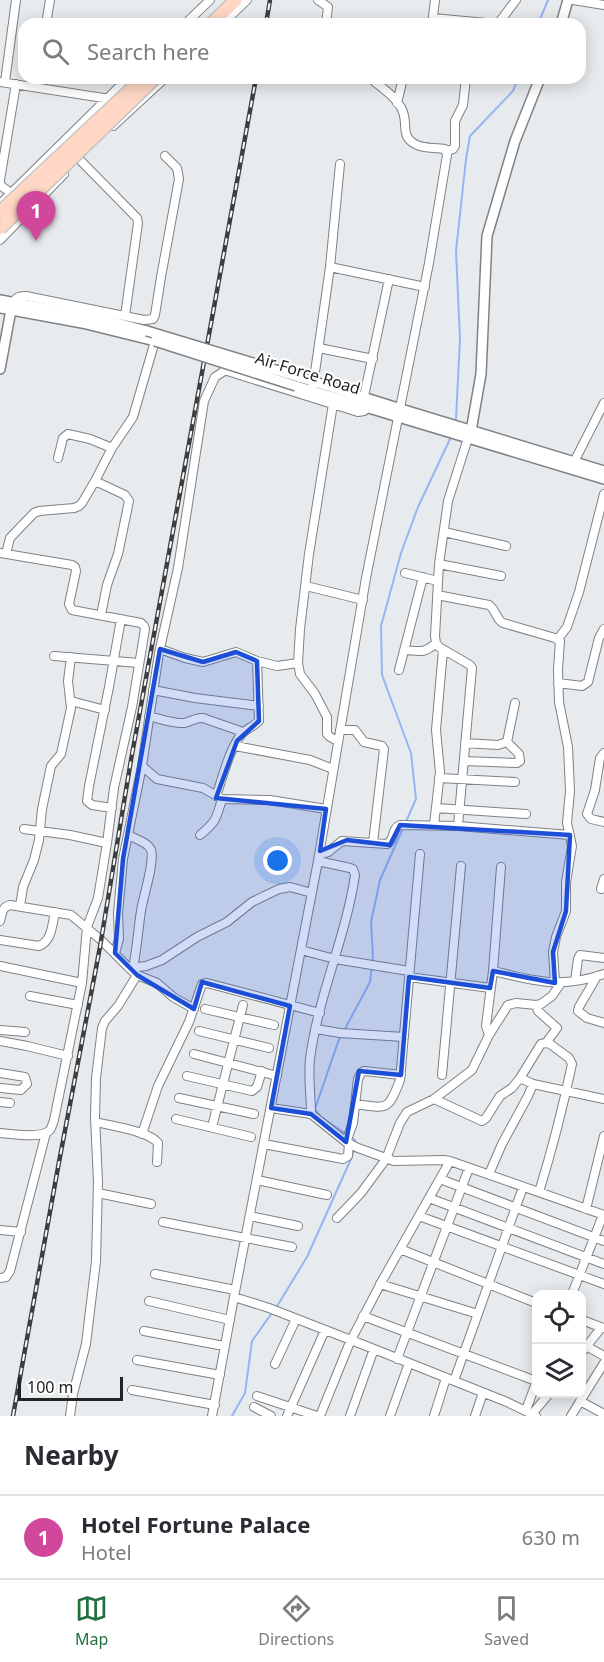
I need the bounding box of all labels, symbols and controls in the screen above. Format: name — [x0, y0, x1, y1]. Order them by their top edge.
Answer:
search box — [18, 18, 586, 84]
icon: search — [39, 35, 72, 68]
text: Search here — [87, 36, 209, 66]
pin: 1 — [16, 192, 56, 241]
street label: Air Force Road — [253, 347, 363, 399]
your location — [263, 846, 292, 875]
map controls — [532, 1290, 586, 1398]
button: locate — [532, 1290, 586, 1344]
button: layers — [532, 1344, 586, 1398]
scale bar — [18, 1374, 123, 1402]
text: 100 m — [27, 1376, 74, 1398]
text: Nearby — [24, 1437, 119, 1473]
text: Hotel Fortune Palace — [81, 1509, 310, 1539]
text: 1 — [38, 1524, 49, 1551]
text: 630 m — [522, 1524, 580, 1551]
text: Hotel — [81, 1539, 132, 1566]
tab: Map — [75, 1592, 108, 1650]
tab: Directions — [258, 1592, 334, 1650]
tab: Saved — [484, 1592, 529, 1650]

